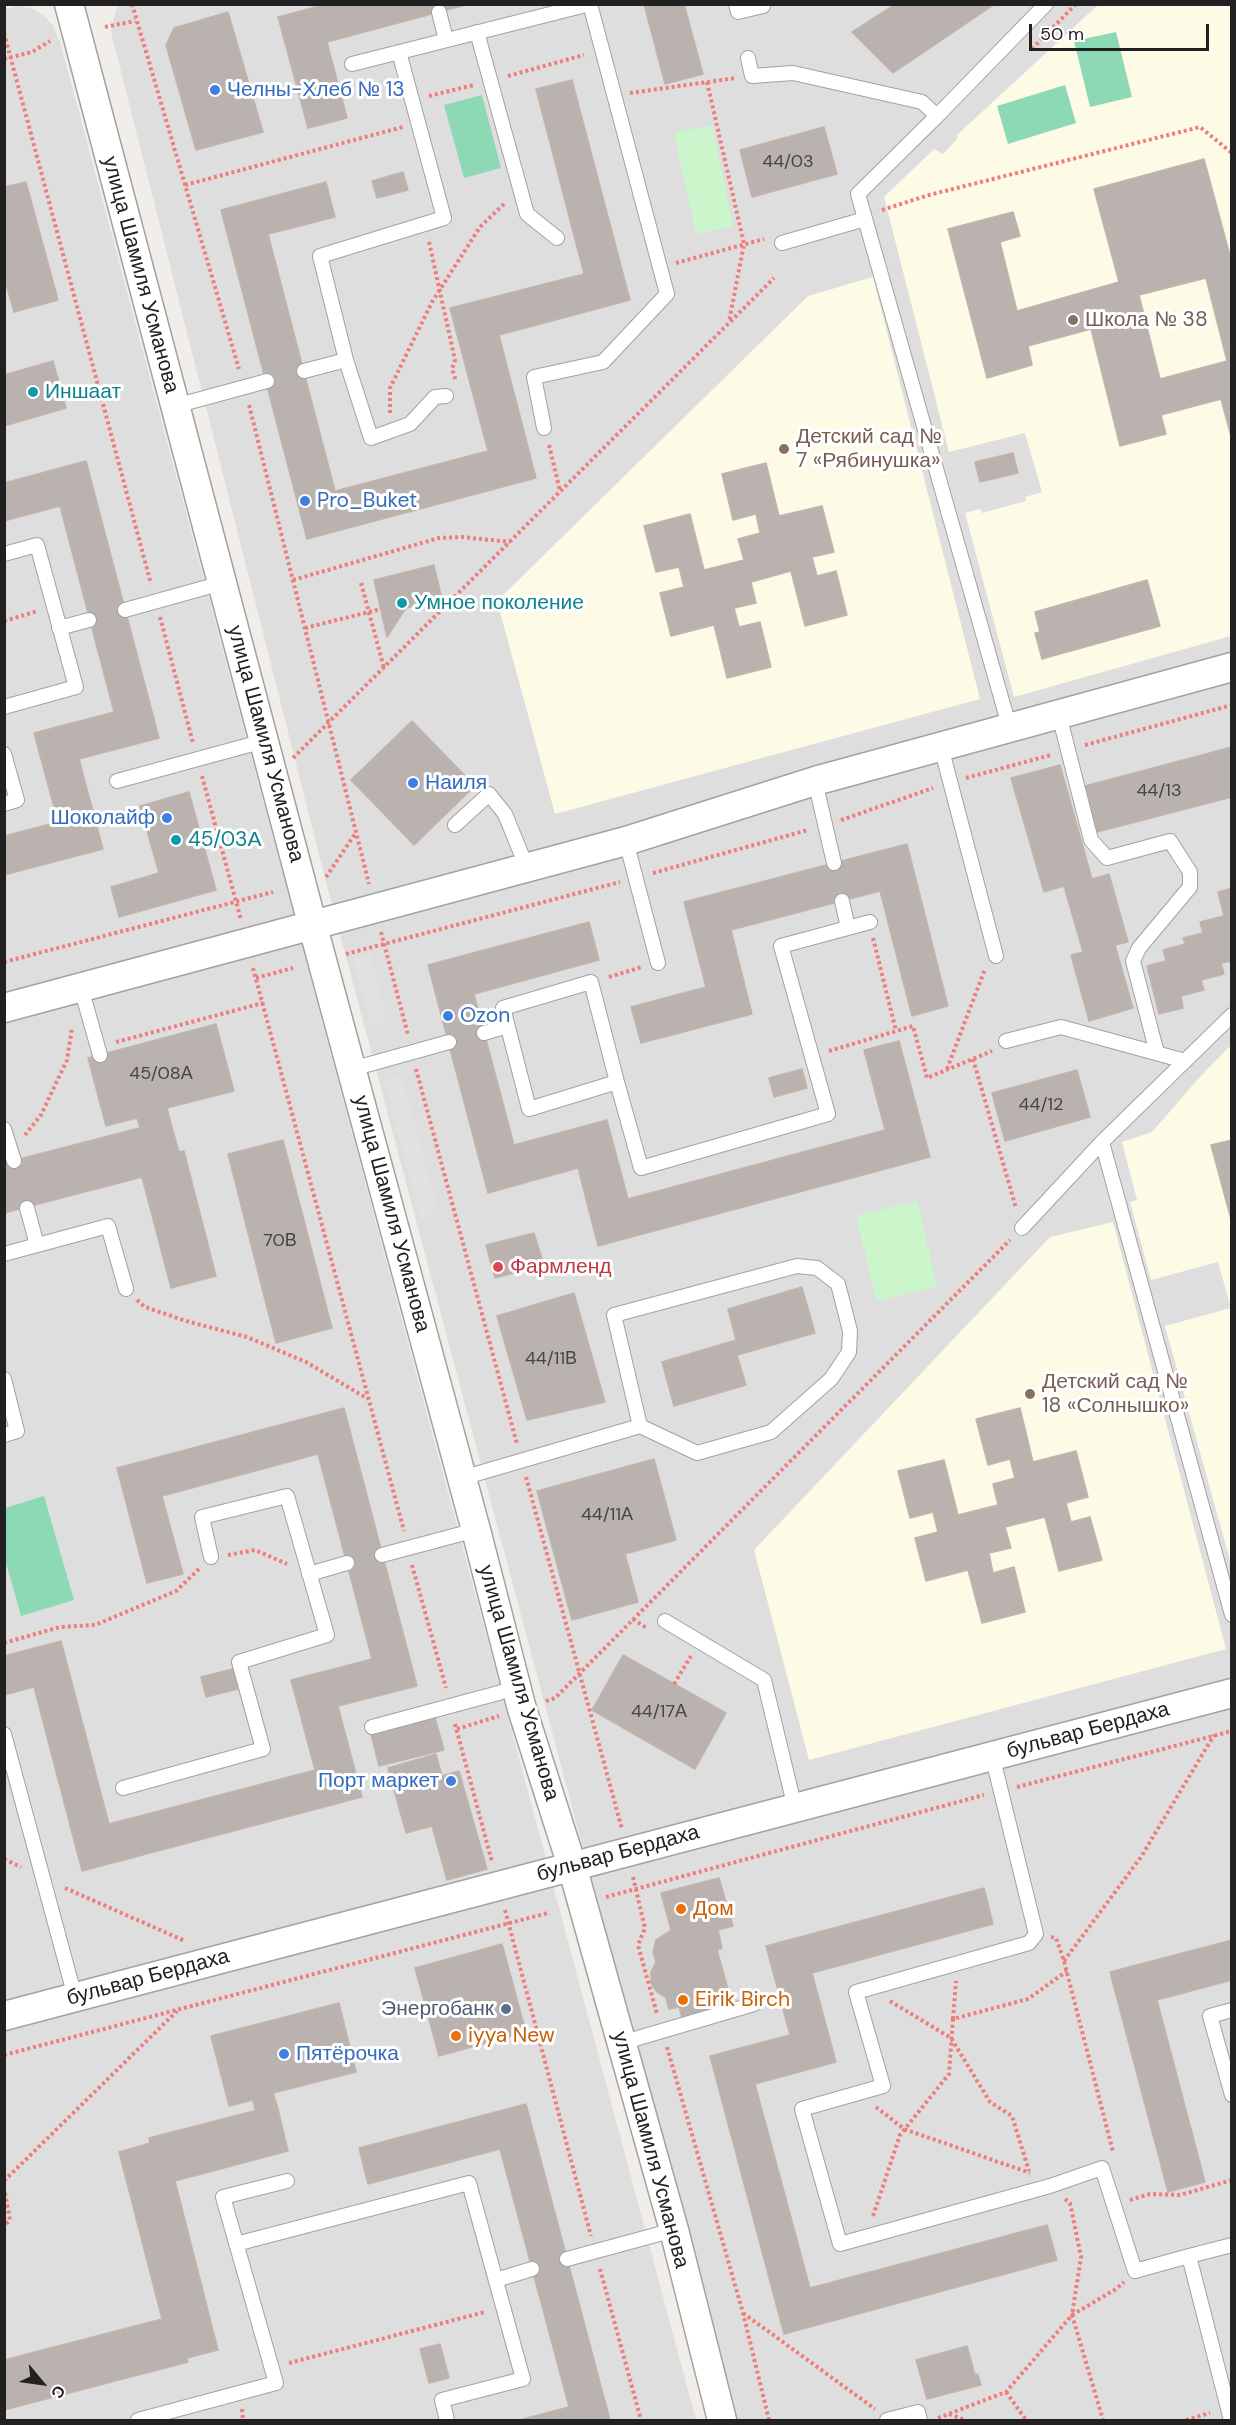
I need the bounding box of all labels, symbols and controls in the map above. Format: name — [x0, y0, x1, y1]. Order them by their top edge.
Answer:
scale bar — [1032, 12, 1212, 50]
text: 50 m — [1040, 22, 1084, 46]
place label: Челны-Хлеб № 13 — [227, 77, 405, 103]
marker: Челны-Хлеб № 13 — [208, 83, 222, 97]
house number: 44/03 — [762, 151, 814, 173]
street label: улица Шамиля Усманова — [96, 154, 184, 396]
place label: Школа № 38 — [1085, 307, 1208, 333]
marker: Школа № 38 — [1066, 313, 1080, 327]
place label: Иншаат — [45, 379, 121, 405]
marker: Иншаат — [26, 385, 40, 399]
place label: Детский сад № 7 «Рябинушка» — [796, 424, 942, 474]
marker: Детский сад № 7 «Рябинушка» — [777, 442, 791, 456]
place label: Pro_Buket — [317, 488, 417, 514]
marker: Pro_Buket — [298, 494, 312, 508]
place label: Умное поколение — [414, 590, 584, 616]
marker: Умное поколение — [395, 596, 409, 610]
street label: улица Шамиля Усманова — [221, 623, 309, 865]
place label: Наиля — [425, 770, 487, 796]
marker: Наиля — [406, 776, 420, 790]
house number: 44/13 — [1136, 780, 1182, 802]
place label: Шоколайф — [50, 805, 155, 831]
marker: Шоколайф — [160, 811, 174, 825]
place label: 45/03А — [188, 827, 262, 853]
marker: 45/03А — [169, 833, 183, 847]
place label: Ozon — [460, 1003, 510, 1029]
marker: Ozon — [441, 1009, 455, 1023]
house number: 45/08А — [129, 1063, 193, 1085]
street label: улица Шамиля Усманова — [347, 1093, 435, 1335]
house number: 44/12 — [1019, 1094, 1063, 1116]
house number: 70В — [263, 1230, 297, 1252]
place label: Фармленд — [510, 1254, 612, 1280]
marker: Фармленд — [491, 1260, 505, 1274]
house number: 44/11В — [525, 1348, 577, 1370]
place label: Детский сад № 18 «Солнышко» — [1042, 1369, 1189, 1419]
marker: Детский сад № 18 «Солнышко» — [1023, 1387, 1037, 1401]
house number: 44/11А — [581, 1504, 633, 1526]
street label: улица Шамиля Усманова — [472, 1562, 564, 1804]
street label: бульвар Бердаха — [1004, 1697, 1172, 1765]
house number: 44/17А — [631, 1701, 687, 1723]
place label: Порт маркет — [318, 1768, 439, 1794]
marker: Порт маркет — [444, 1774, 458, 1788]
street label: бульвар Бердаха — [534, 1820, 702, 1888]
place label: Дом — [693, 1896, 734, 1922]
marker: Дом — [674, 1902, 688, 1916]
street label: бульвар Бердаха — [64, 1944, 232, 2012]
place label: Eirik Birch — [695, 1987, 790, 2013]
marker: Eirik Birch — [676, 1993, 690, 2007]
place label: Энергобанк — [381, 1996, 494, 2022]
marker: Энергобанк — [499, 2002, 513, 2016]
place label: iyya New — [468, 2023, 555, 2049]
marker: iyya New — [449, 2029, 463, 2043]
street label: улица Шамиля Усманова — [606, 2029, 694, 2271]
place label: Пятёрочка — [296, 2041, 399, 2067]
marker: Пятёрочка — [277, 2047, 291, 2061]
north arrow — [12, 2353, 72, 2413]
text: С — [46, 2382, 70, 2402]

